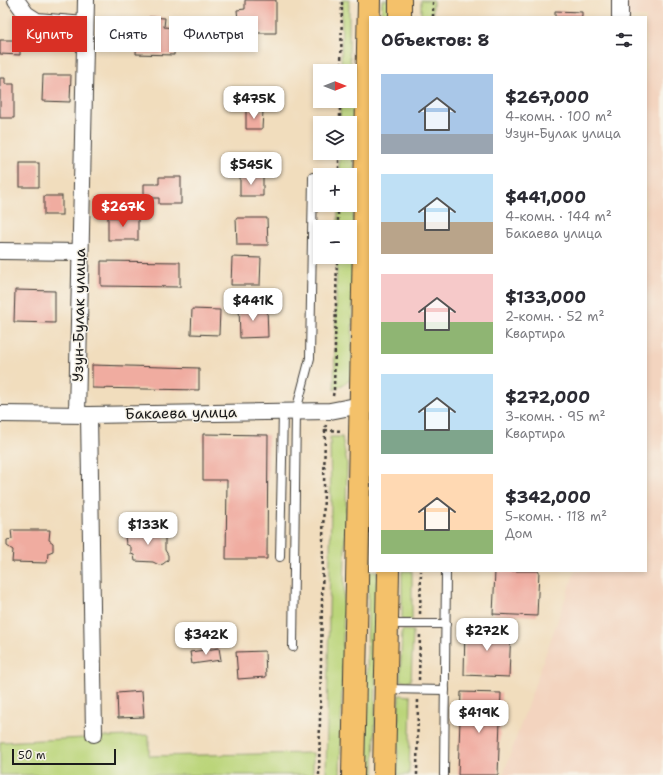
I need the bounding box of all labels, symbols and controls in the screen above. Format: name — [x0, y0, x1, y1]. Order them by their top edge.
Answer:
chip: Купить — [12, 16, 87, 52]
chip: Снять — [95, 16, 161, 52]
chip: Фильтры — [169, 16, 258, 52]
text: Объектов: 8 — [381, 29, 490, 51]
icon: filters — [613, 29, 635, 51]
north arrow — [313, 64, 357, 108]
map controls — [313, 64, 357, 264]
pin: $475K — [226, 86, 282, 120]
text: $267,000 — [505, 86, 589, 108]
text: $475K — [232, 90, 276, 107]
icon: home — [413, 90, 461, 138]
text: 4-комн. · 100 m² — [505, 108, 612, 125]
button: layers — [313, 116, 357, 160]
text: Узун-Булак улица — [505, 125, 621, 142]
pin: $545K — [223, 152, 279, 186]
text: $545K — [230, 156, 272, 173]
button: + — [313, 168, 357, 212]
text: $441,000 — [505, 186, 586, 208]
icon: home — [413, 190, 461, 238]
pin: $267K — [95, 194, 151, 228]
text: $267K — [101, 198, 145, 215]
text: 4-комн. · 144 m² — [505, 208, 612, 225]
button: − — [313, 220, 357, 264]
text: Бакаева улица — [505, 225, 602, 242]
street label: Узун-Булак улица — [68, 247, 90, 382]
text: $133,000 — [505, 286, 586, 308]
pin: $441K — [225, 288, 281, 322]
icon: home — [413, 290, 461, 338]
text: $441K — [233, 292, 273, 309]
text: 2-комн. · 52 m² — [505, 308, 604, 325]
text: Квартира — [505, 325, 565, 342]
text: $272,000 — [505, 386, 590, 408]
icon: home — [413, 390, 461, 438]
street label: Бакаева улица — [125, 402, 238, 424]
text: 3-комн. · 95 m² — [505, 408, 606, 425]
text: Квартира — [505, 425, 565, 442]
text: $342,000 — [505, 486, 591, 508]
icon: home — [413, 490, 461, 538]
text: 5-комн. · 118 m² — [505, 508, 607, 525]
pin: $133K — [120, 512, 176, 546]
text: $133K — [128, 516, 168, 533]
text: Дом — [505, 525, 533, 542]
pin: $272K — [459, 618, 515, 652]
pin: $342K — [178, 622, 234, 656]
text: $272K — [465, 622, 509, 639]
text: $342K — [184, 626, 228, 643]
pin: $419K — [451, 700, 507, 734]
text: $419K — [459, 704, 499, 721]
scale bar — [12, 747, 116, 766]
text: 50 m — [18, 748, 46, 763]

